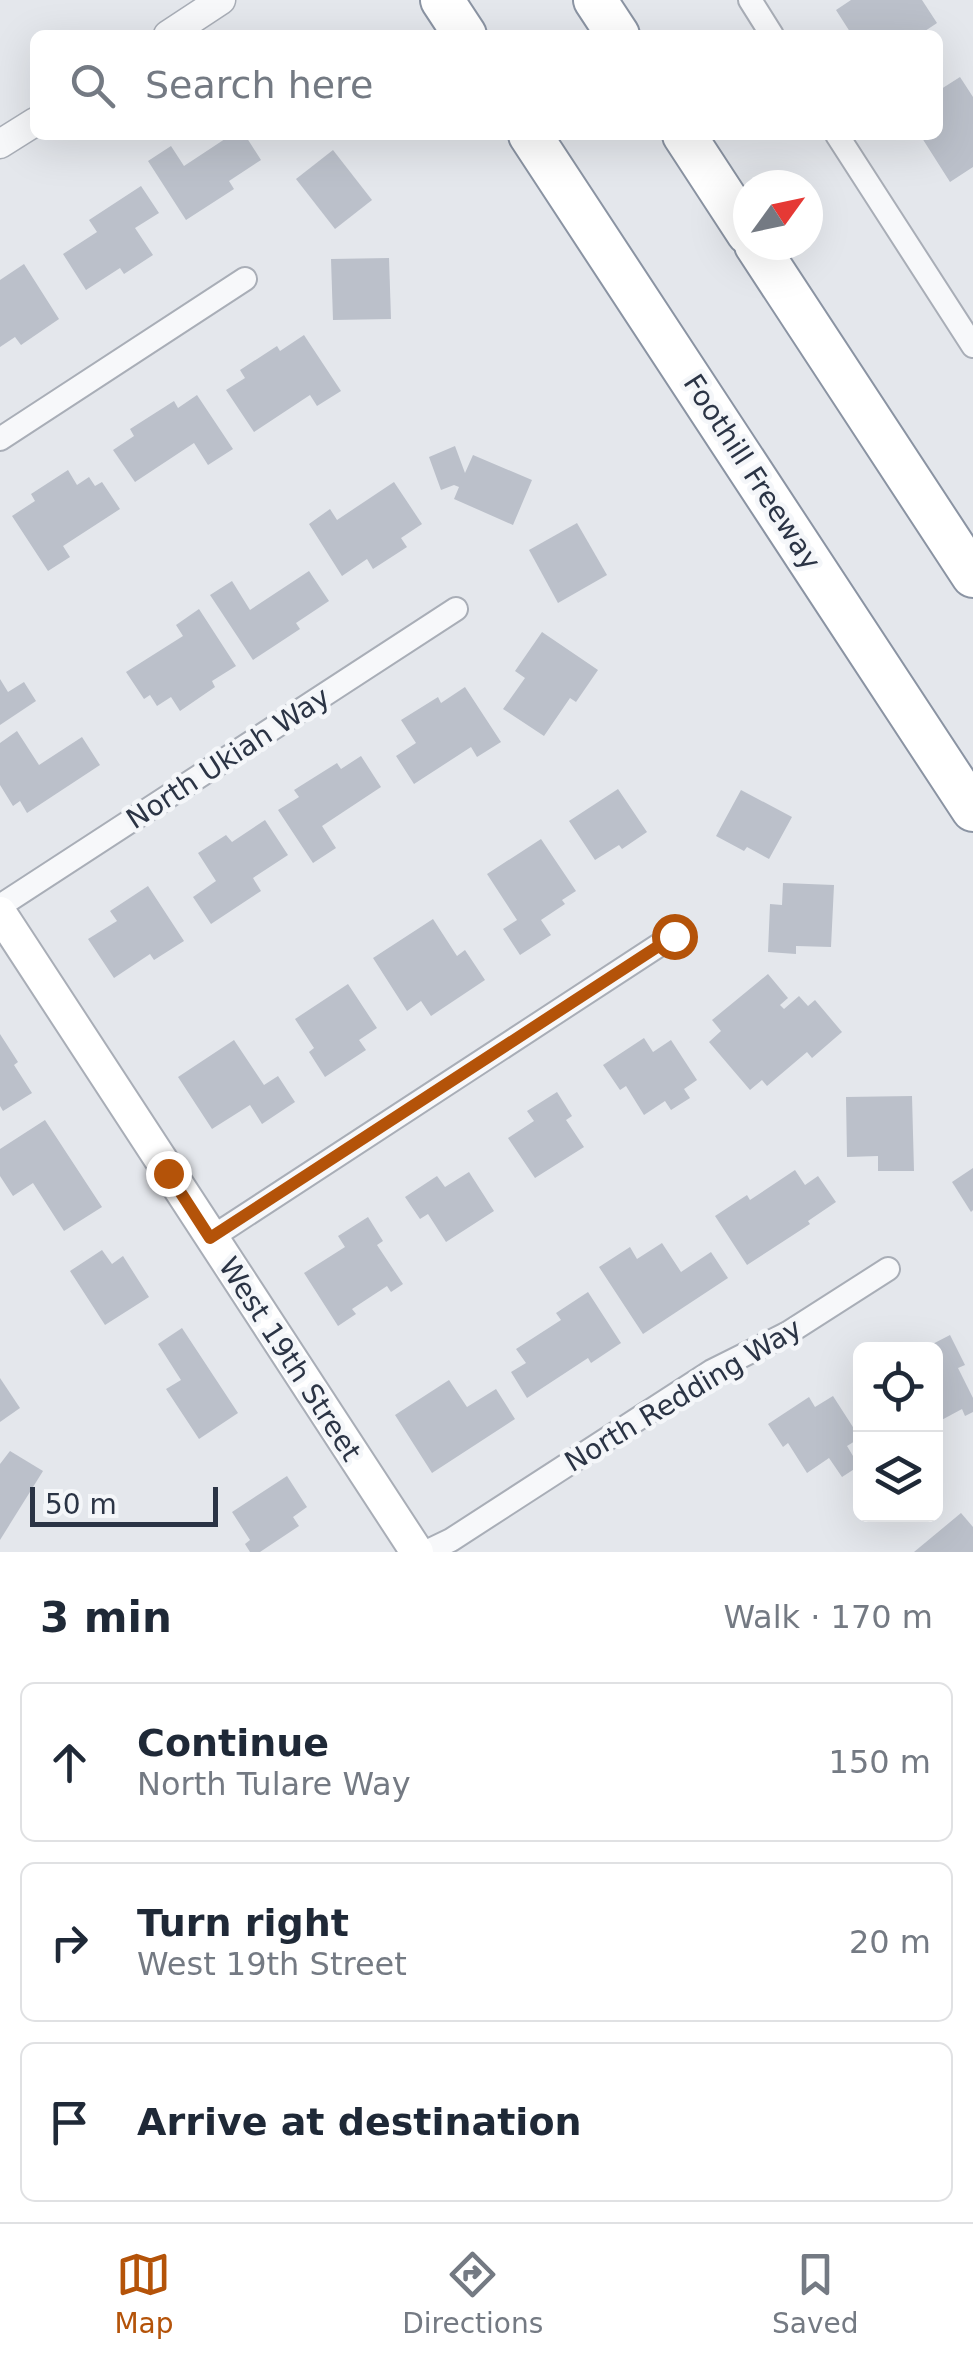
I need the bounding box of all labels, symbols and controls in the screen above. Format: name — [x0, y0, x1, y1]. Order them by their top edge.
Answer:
search box — [30, 30, 943, 140]
icon: search — [65, 58, 120, 113]
text: Search here — [145, 63, 373, 107]
north arrow — [733, 170, 823, 260]
street label: Foothill Freeway — [677, 368, 827, 576]
street label: North Ukiah Way — [120, 680, 336, 836]
route start — [652, 914, 698, 960]
route end — [146, 1151, 192, 1197]
street label: West 19th Street — [212, 1251, 368, 1467]
street label: North Redding Way — [559, 1311, 807, 1479]
map controls — [853, 1342, 943, 1522]
button: locate — [853, 1342, 943, 1432]
button: layers — [853, 1432, 943, 1522]
scale bar — [30, 1482, 218, 1526]
text: 50 m — [45, 1488, 117, 1521]
text: 3 min — [40, 1593, 172, 1642]
text: Walk · 170 m — [723, 1598, 933, 1636]
text: Continue — [137, 1721, 329, 1765]
icon: ahead — [42, 1735, 97, 1790]
text: 150 m — [829, 1743, 931, 1781]
text: North Tulare Way — [137, 1765, 411, 1803]
text: Turn right — [137, 1901, 349, 1945]
icon: right — [42, 1915, 97, 1970]
text: 20 m — [849, 1923, 931, 1961]
text: West 19th Street — [137, 1945, 407, 1983]
icon: arrive — [42, 2095, 97, 2150]
text: Arrive at destination — [137, 2100, 582, 2144]
tab: Map — [114, 2247, 173, 2340]
tab: Directions — [402, 2247, 543, 2340]
tab: Saved — [772, 2247, 859, 2340]

